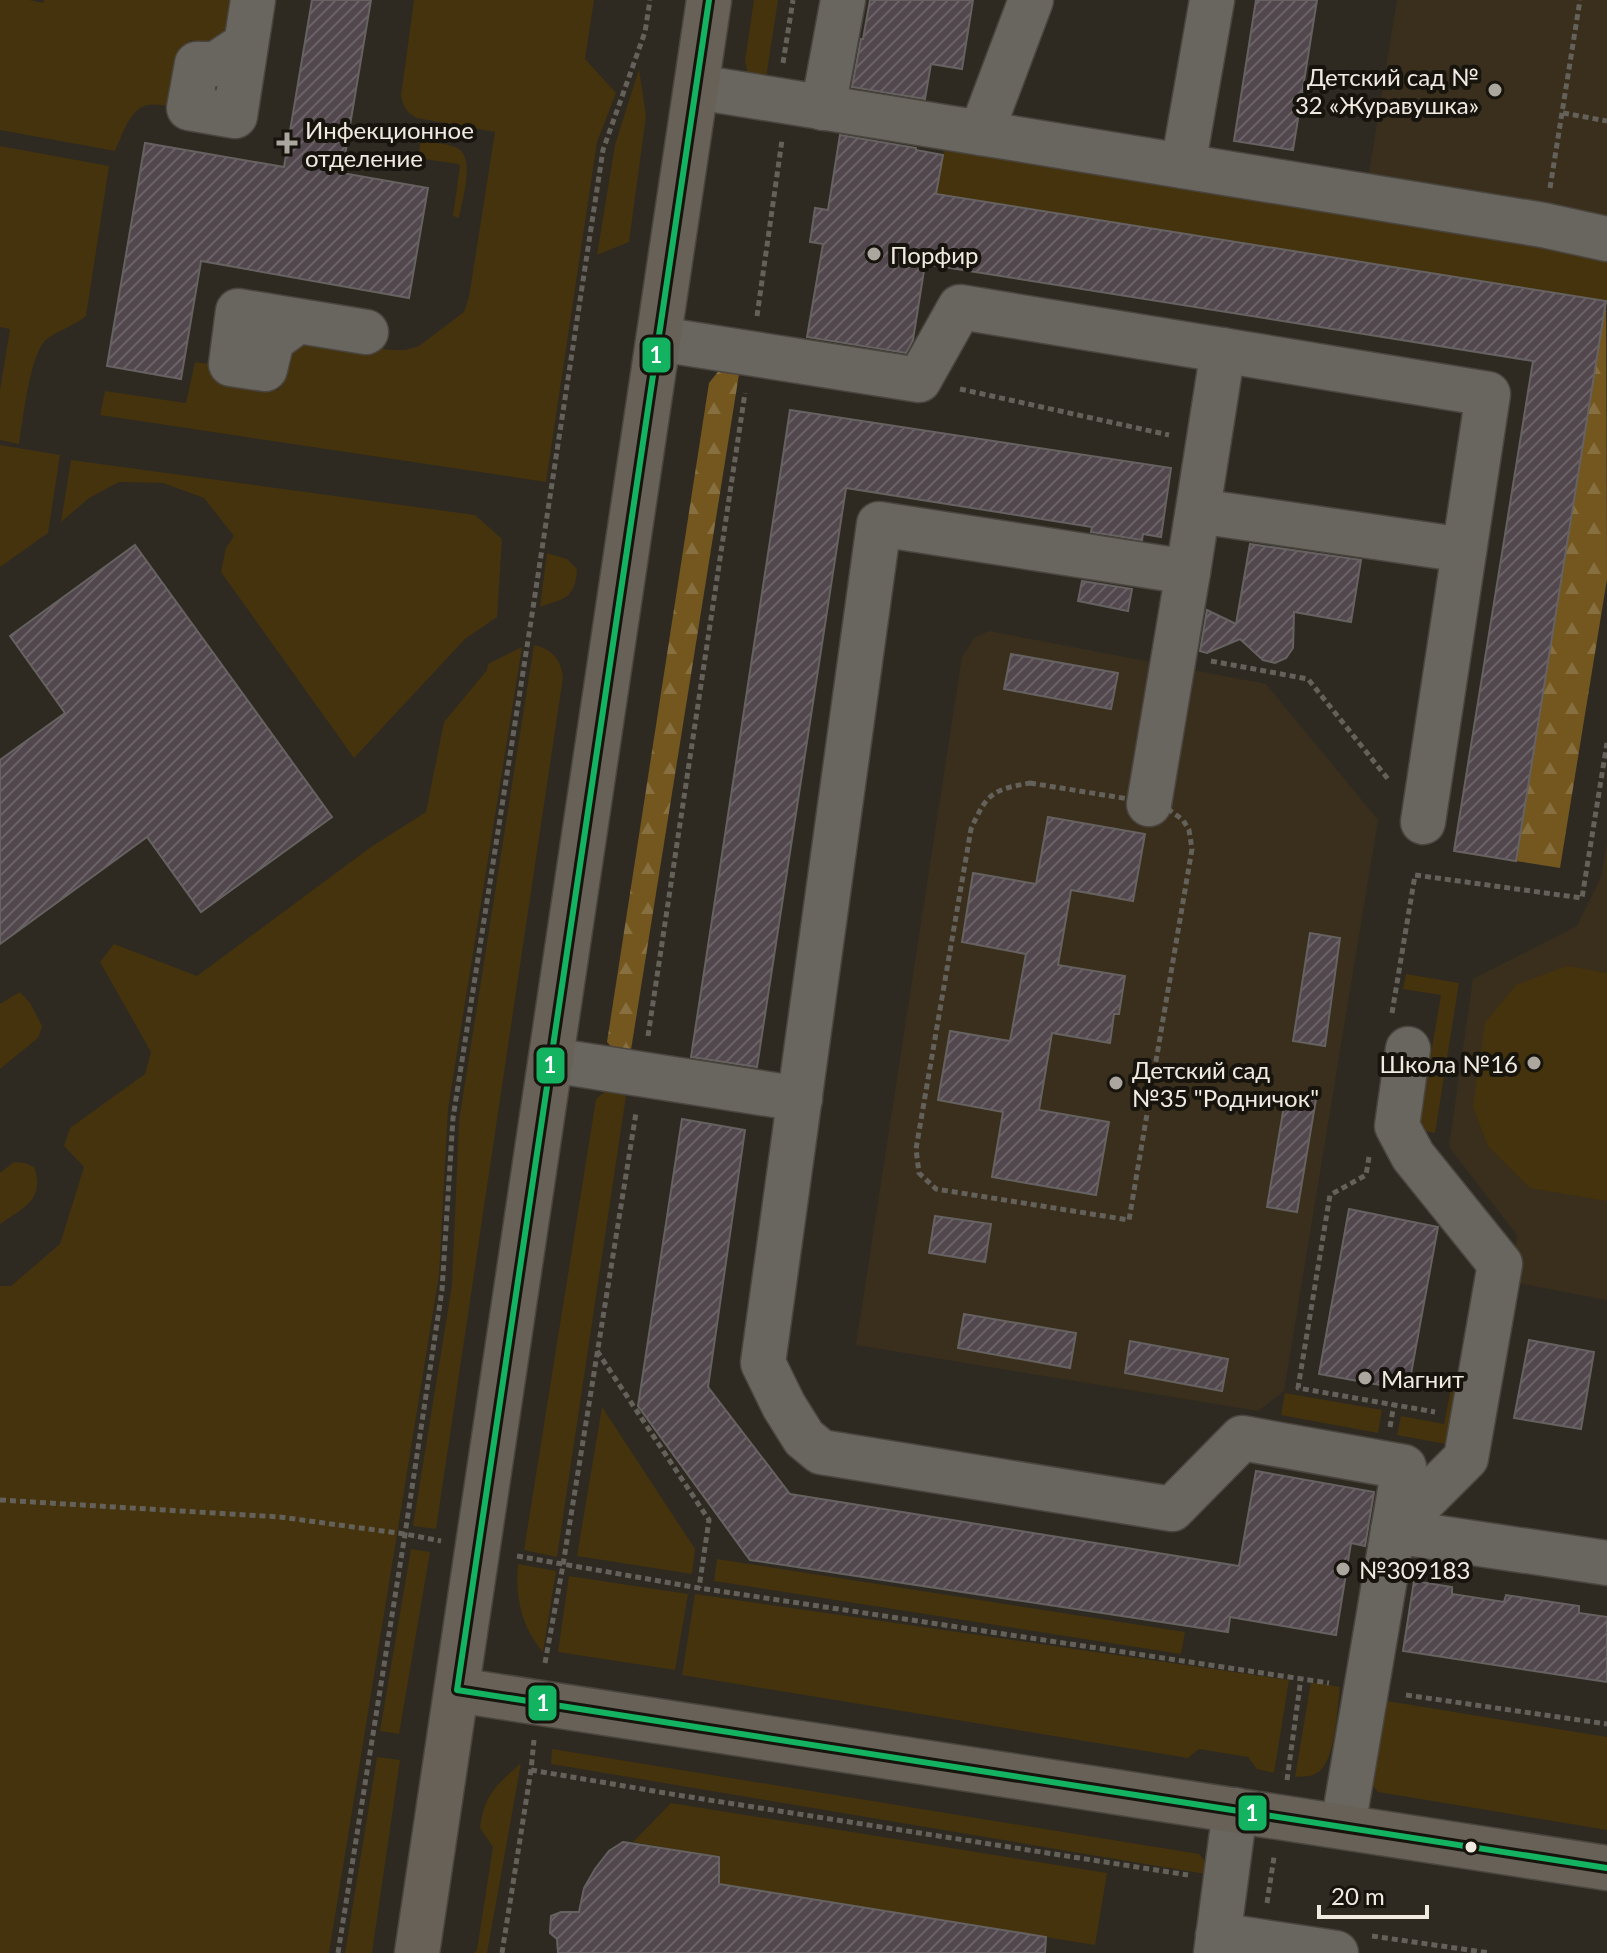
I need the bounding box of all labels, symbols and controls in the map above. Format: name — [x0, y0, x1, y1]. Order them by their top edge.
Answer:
place label: Детский сад № 32 «Журавушка» — [1295, 62, 1479, 119]
marker: Детский сад № 32 «Журавушка» — [1486, 81, 1504, 99]
place label: Инфекционное отделение — [305, 115, 474, 172]
marker: Инфекционное отделение — [276, 132, 298, 154]
place label: Порфир — [890, 240, 979, 269]
marker: Порфир — [865, 245, 883, 263]
line badge: 1 — [641, 336, 672, 374]
text: 1 — [650, 341, 662, 368]
line badge: 1 — [535, 1046, 566, 1085]
place label: Школа №16 — [1379, 1049, 1518, 1078]
text: 1 — [544, 1051, 556, 1078]
marker: Школа №16 — [1525, 1054, 1543, 1072]
place label: Детский сад №35 "Родничок" — [1132, 1055, 1319, 1112]
marker: Детский сад №35 "Родничок" — [1107, 1074, 1125, 1092]
place label: Магнит — [1381, 1364, 1464, 1393]
marker: Магнит — [1356, 1369, 1374, 1387]
place label: №309183 — [1359, 1555, 1470, 1584]
marker: №309183 — [1334, 1560, 1352, 1578]
line badge: 1 — [527, 1684, 558, 1722]
text: 1 — [537, 1689, 549, 1716]
line badge: 1 — [1237, 1794, 1268, 1832]
text: 1 — [1246, 1799, 1258, 1826]
unlabelled marker — [1463, 1839, 1479, 1855]
scale bar — [1319, 1869, 1427, 1919]
text: 20 m — [1331, 1881, 1385, 1910]

